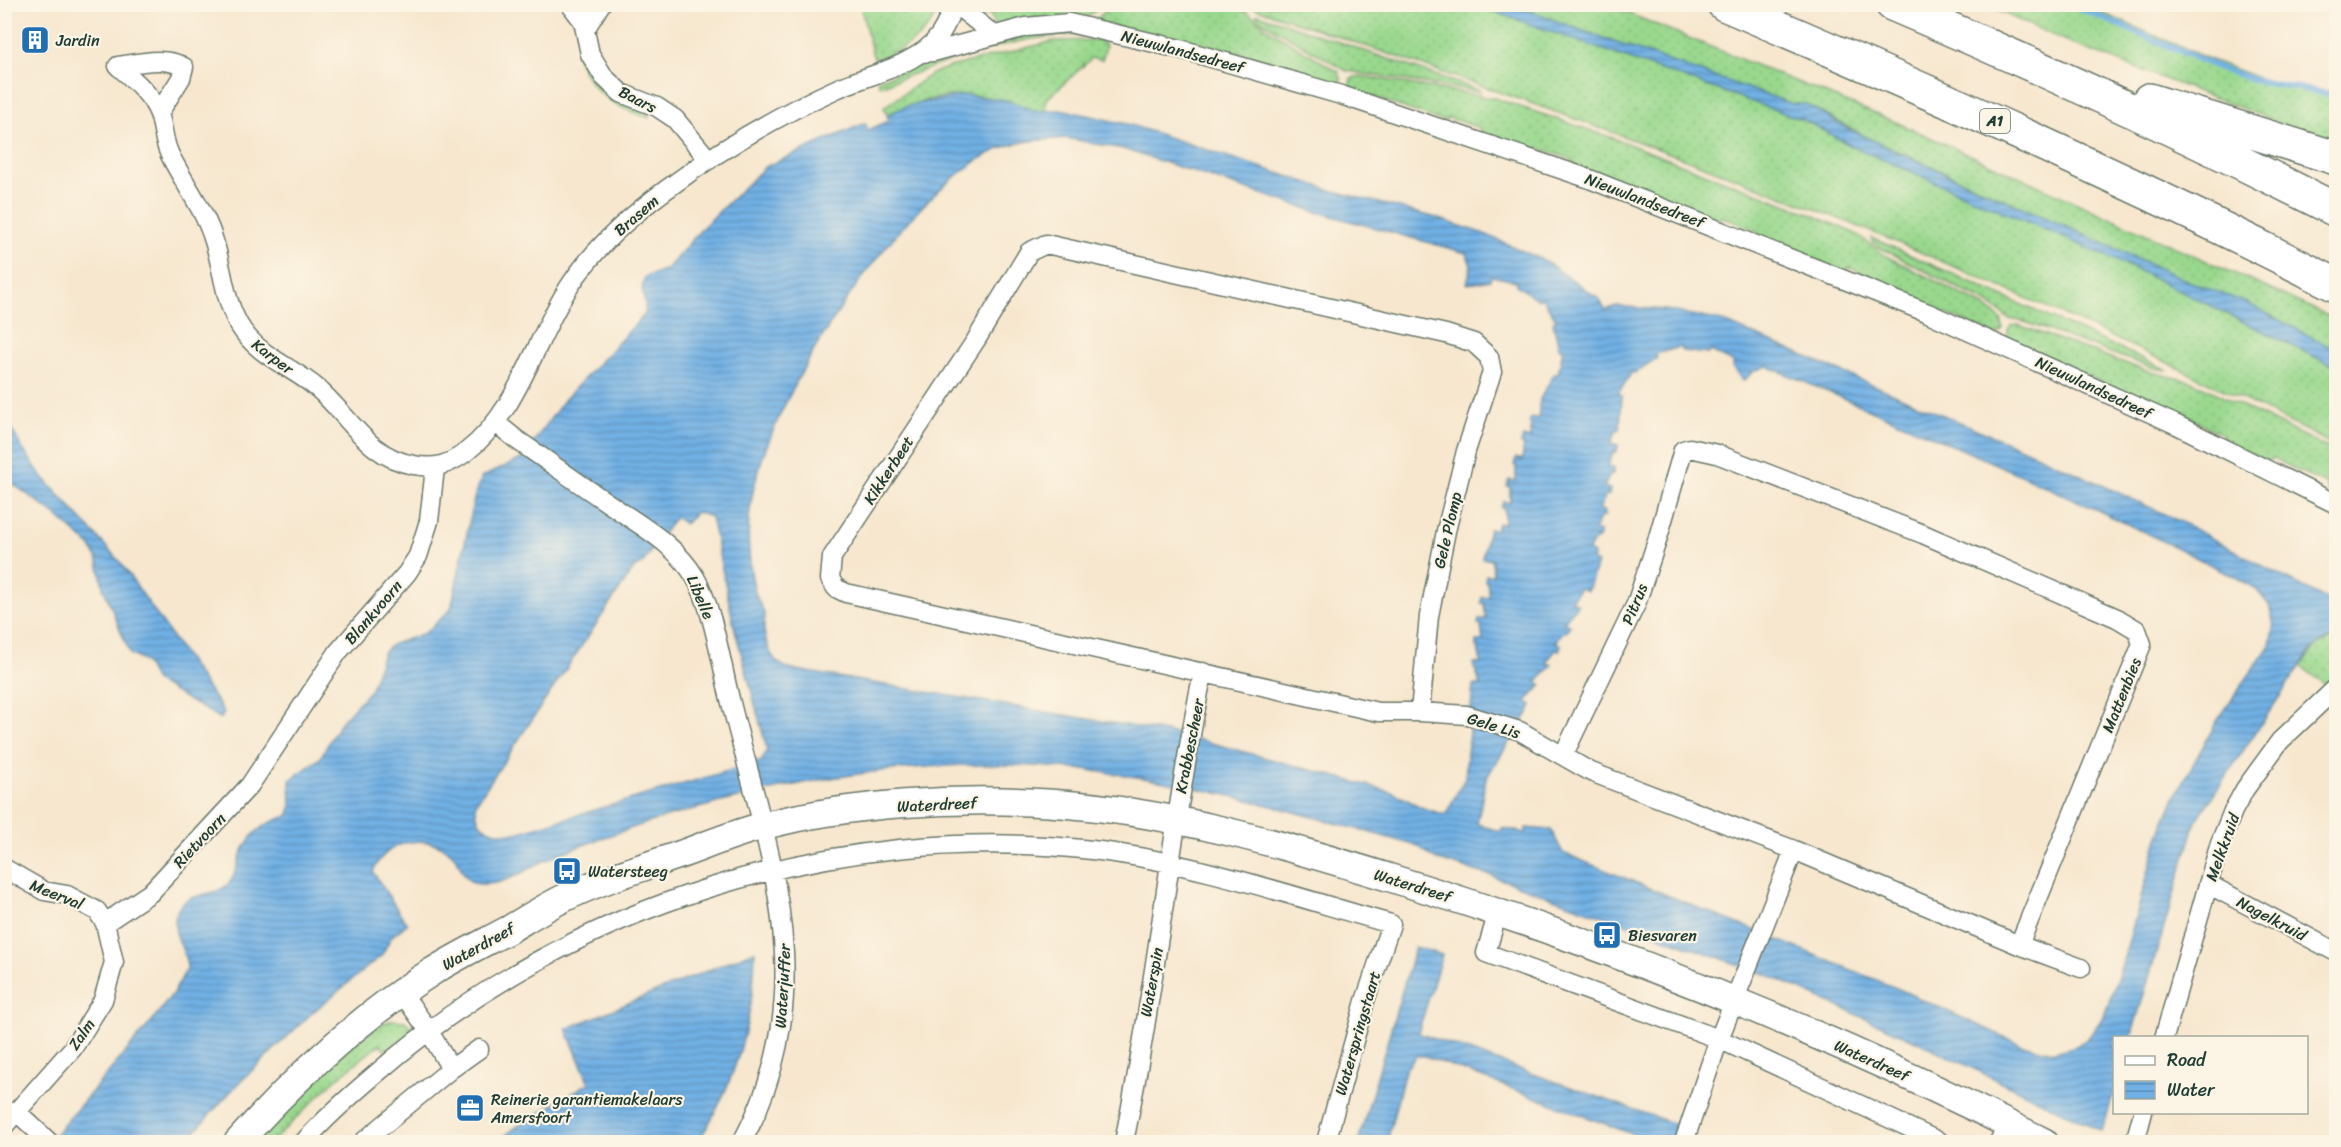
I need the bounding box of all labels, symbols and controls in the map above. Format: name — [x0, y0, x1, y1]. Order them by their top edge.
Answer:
street label: Nieuwlandsedreef — [1118, 21, 1250, 82]
building icon: Jardin — [19, 24, 51, 56]
place label: Jardin — [55, 26, 100, 55]
street label: Baars — [613, 77, 663, 122]
road number: A1 — [1980, 109, 2010, 133]
street label: Nieuwlandsedreef — [1581, 164, 1711, 237]
street label: Brasem — [607, 187, 666, 244]
street label: Karper — [245, 331, 302, 383]
street label: Nieuwlandsedreef — [2030, 348, 2159, 428]
street label: Kikkerbeet — [855, 430, 922, 511]
street label: Gele Plomp — [1425, 488, 1470, 571]
street label: Libelle — [678, 571, 723, 624]
street label: Blankvoorn — [337, 573, 410, 651]
street label: Pitrus — [1613, 579, 1656, 629]
street label: Mattenbies — [2093, 653, 2150, 737]
street label: Krabbescheer — [1166, 695, 1213, 796]
street label: Gele Lis — [1464, 704, 1525, 747]
street label: Waterdreef — [896, 788, 980, 821]
street label: Rietvoorn — [166, 805, 233, 875]
street label: Melkkruid — [2197, 807, 2249, 885]
bus stop icon: Watersteeg — [551, 855, 583, 887]
place label: Watersteeg — [588, 857, 668, 886]
street label: Waterdreef — [1370, 860, 1457, 912]
street label: Meerval — [25, 871, 89, 919]
street label: Nagelkruid — [2231, 888, 2314, 950]
street label: Waterdreef — [436, 913, 522, 979]
bus stop icon: Biesvaren — [1591, 919, 1623, 951]
place label: Biesvaren — [1628, 921, 1697, 950]
street label: Waterjuffer — [766, 942, 799, 1029]
street label: Waterspin — [1131, 945, 1172, 1019]
street label: Waterspringstaart — [1326, 967, 1389, 1099]
street label: Zalm — [60, 1012, 103, 1056]
street label: Waterdreef — [1829, 1031, 1916, 1091]
legend — [2113, 1036, 2308, 1114]
text: Road — [2167, 1044, 2207, 1076]
text: Water — [2167, 1074, 2216, 1106]
place label: Reinerie garantiemakelaars Amersfoort — [490, 1085, 683, 1132]
office icon: Reinerie garantiemakelaars Amersfoort — [454, 1092, 486, 1124]

